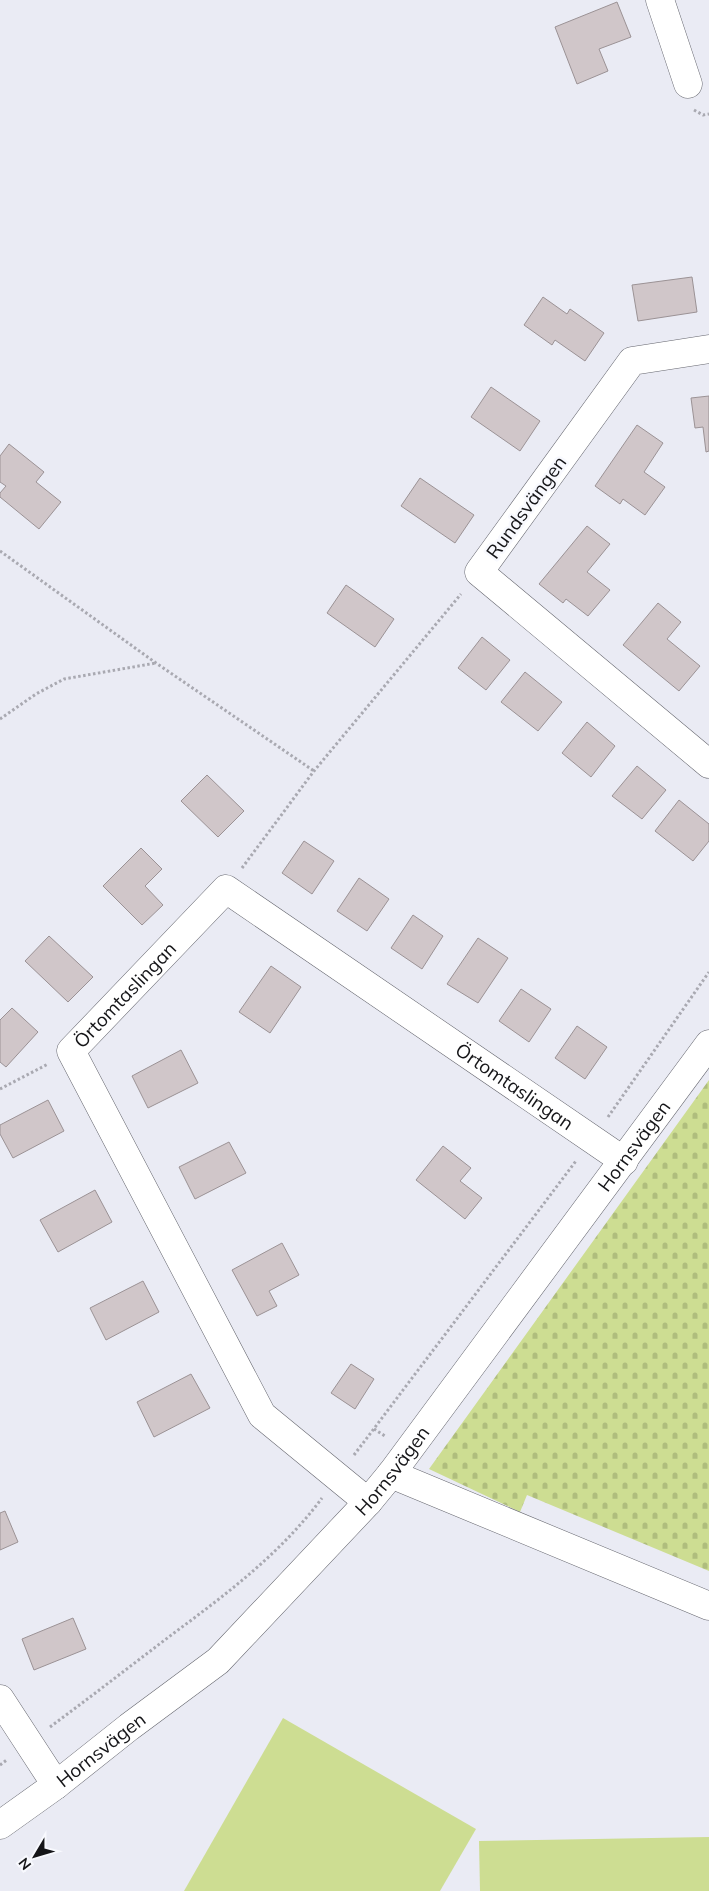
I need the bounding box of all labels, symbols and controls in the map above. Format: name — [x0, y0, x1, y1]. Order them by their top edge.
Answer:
street label: Rundsvängen — [481, 451, 571, 563]
street label: Örtomtaslingan — [68, 937, 181, 1053]
street label: Örtomtaslingan — [451, 1037, 578, 1135]
street label: Hornsvägen — [592, 1095, 675, 1196]
street label: Hornsvägen — [350, 1421, 434, 1520]
street label: Hornsvägen — [51, 1707, 150, 1792]
north arrow — [10, 1831, 60, 1881]
text: N — [14, 1854, 35, 1874]

